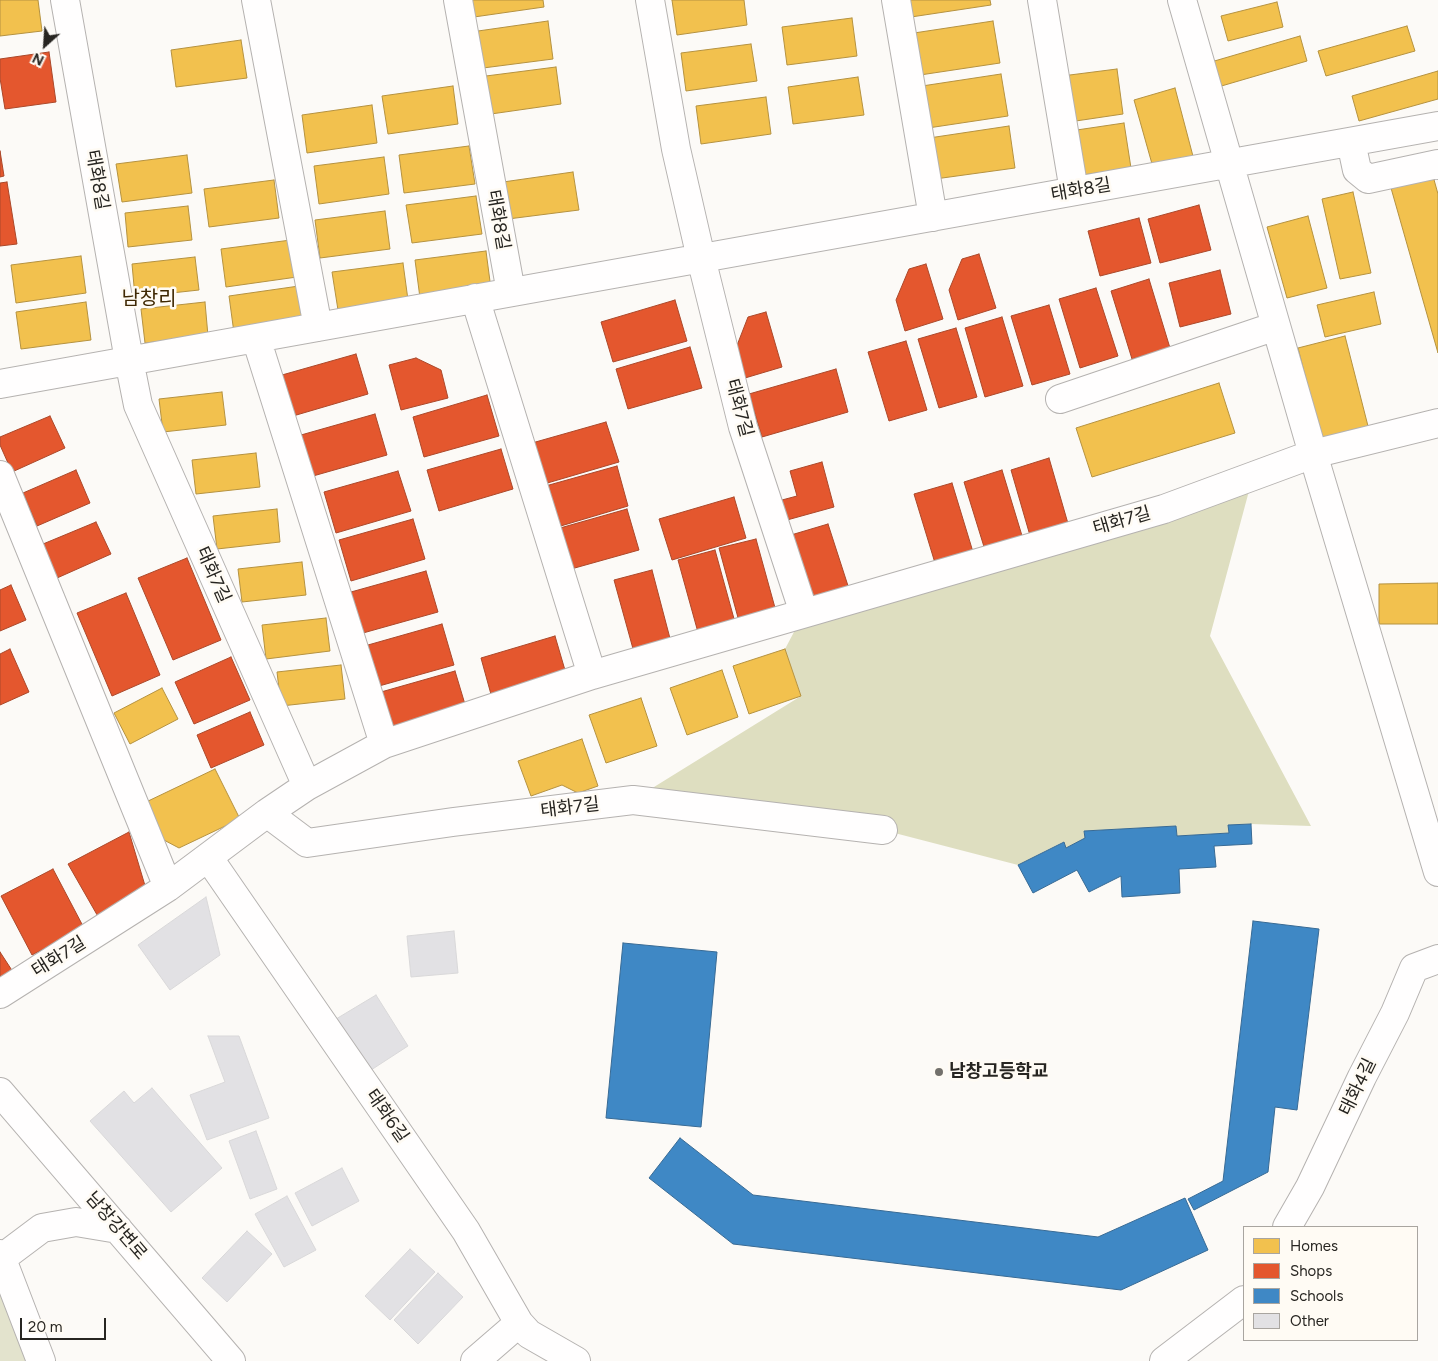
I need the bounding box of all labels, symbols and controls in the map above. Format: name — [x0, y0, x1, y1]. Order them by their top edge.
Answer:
north arrow — [20, 20, 70, 70]
text: N — [30, 49, 47, 69]
street label: 태화8길 — [81, 148, 113, 212]
street label: 태화8길 — [1049, 174, 1113, 206]
street label: 태화8길 — [482, 188, 514, 252]
district label: 남창리 — [121, 287, 177, 311]
street label: 태화7길 — [721, 377, 757, 439]
street label: 태화7길 — [1090, 502, 1154, 540]
street label: 태화7길 — [191, 543, 235, 607]
street label: 태화7길 — [539, 794, 601, 822]
street label: 태화7길 — [28, 932, 90, 982]
street label: 태화4길 — [1335, 1055, 1381, 1119]
place label: 남창고등학교 — [949, 1061, 1048, 1083]
marker: 남창고등학교 — [933, 1066, 945, 1078]
street label: 태화6길 — [361, 1085, 413, 1147]
street label: 남창강변로 — [81, 1188, 151, 1264]
legend — [1243, 1226, 1418, 1341]
text: Homes — [1290, 1237, 1338, 1255]
text: Shops — [1290, 1262, 1332, 1280]
text: Schools — [1290, 1287, 1343, 1305]
scale bar — [22, 1308, 109, 1340]
text: Other — [1290, 1312, 1329, 1330]
text: 20 m — [28, 1318, 62, 1336]

